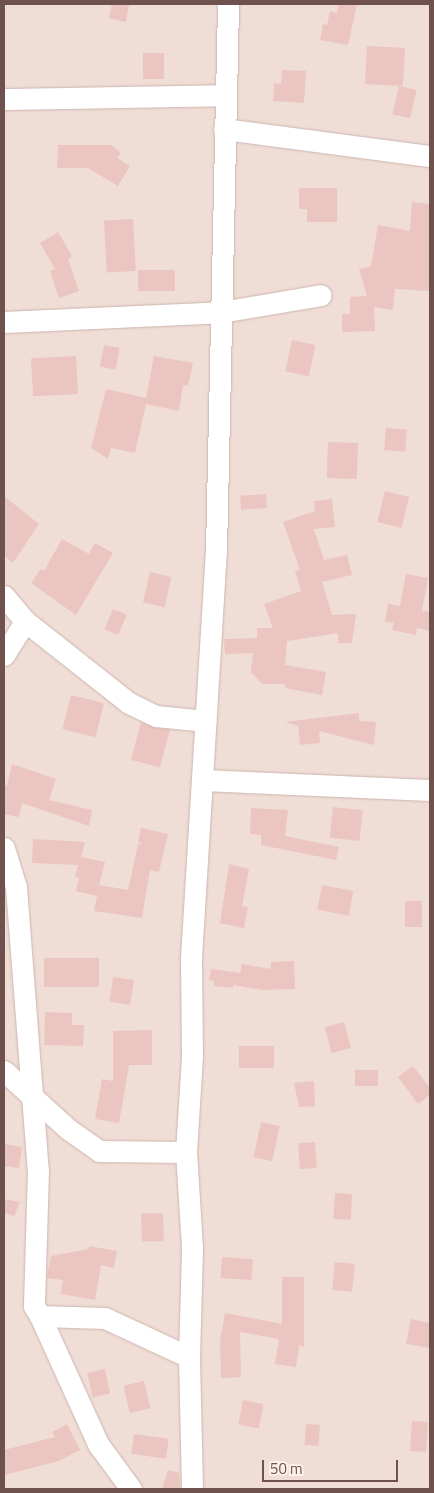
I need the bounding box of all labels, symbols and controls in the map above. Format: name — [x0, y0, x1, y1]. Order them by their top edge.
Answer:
scale bar — [264, 1450, 400, 1482]
text: 50 m — [270, 1457, 303, 1480]

